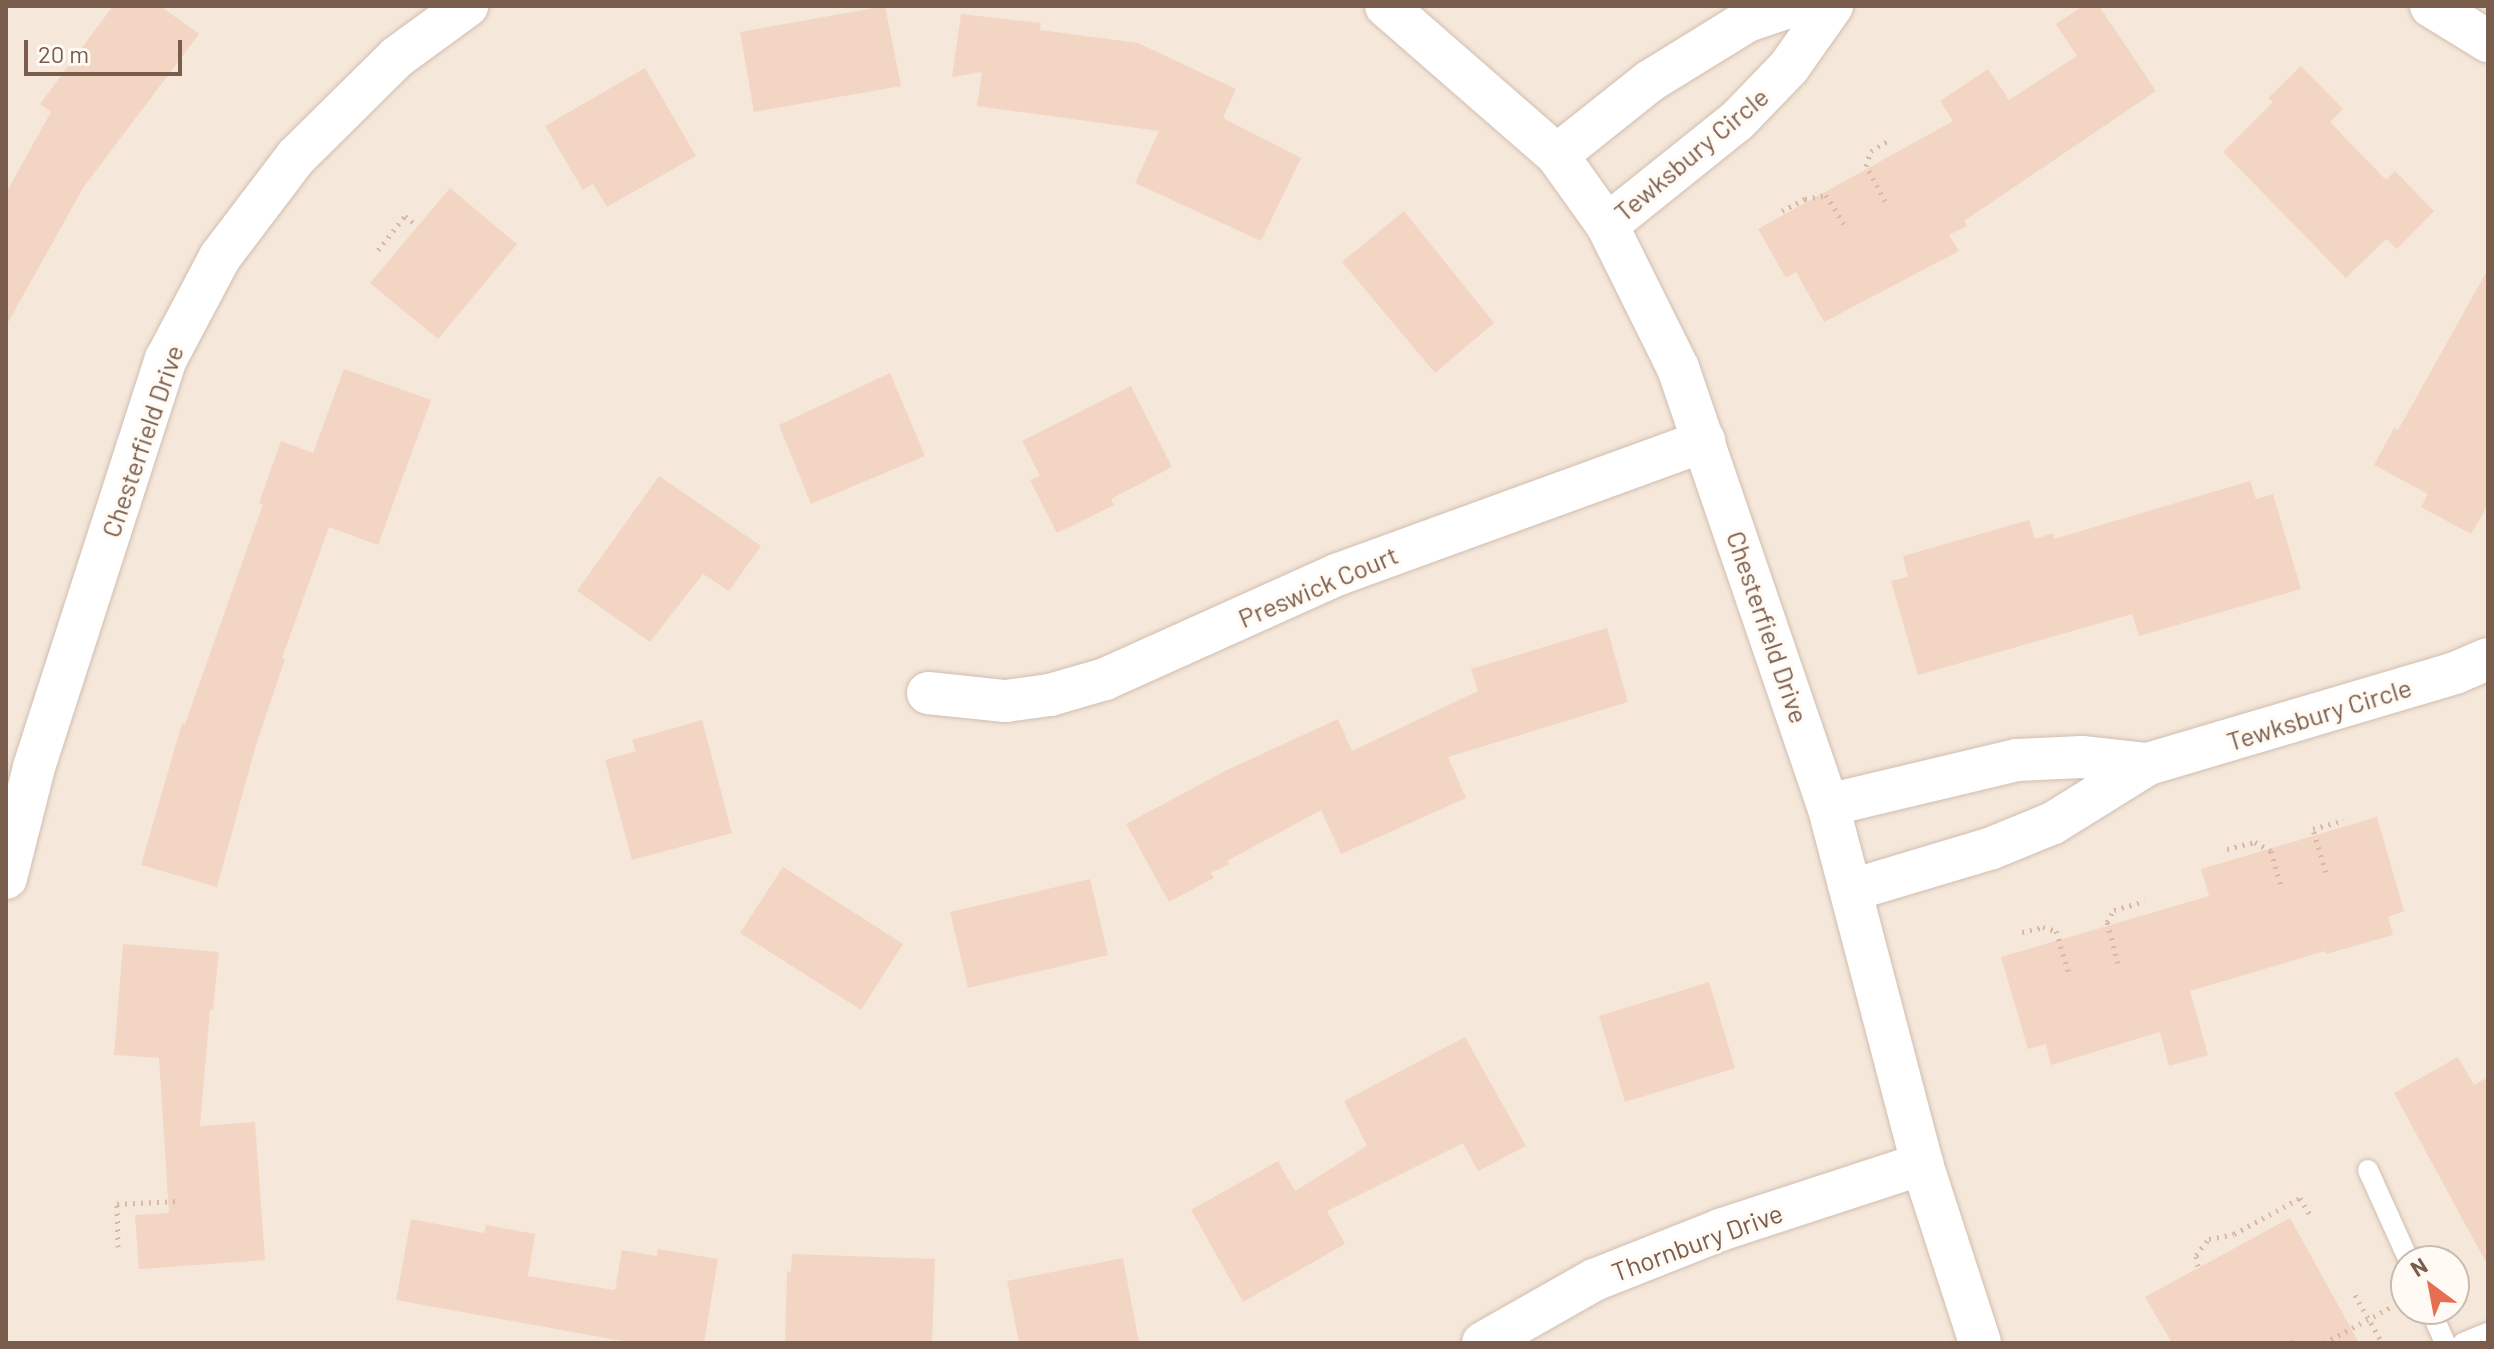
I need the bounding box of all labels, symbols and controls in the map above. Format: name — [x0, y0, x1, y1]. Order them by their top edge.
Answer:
scale bar — [28, 24, 186, 74]
text: 20 m — [38, 39, 89, 68]
street label: Tewksbury Circle — [1608, 81, 1774, 227]
street label: Chesterfield Drive — [94, 341, 190, 541]
street label: Chesterfield Drive — [1720, 527, 1816, 727]
street label: Preswick Court — [1234, 538, 1402, 634]
street label: Tewksbury Circle — [2223, 671, 2415, 757]
street label: Thornbury Drive — [1607, 1197, 1787, 1287]
north arrow — [2390, 1245, 2470, 1325]
text: N — [2405, 1251, 2431, 1281]

